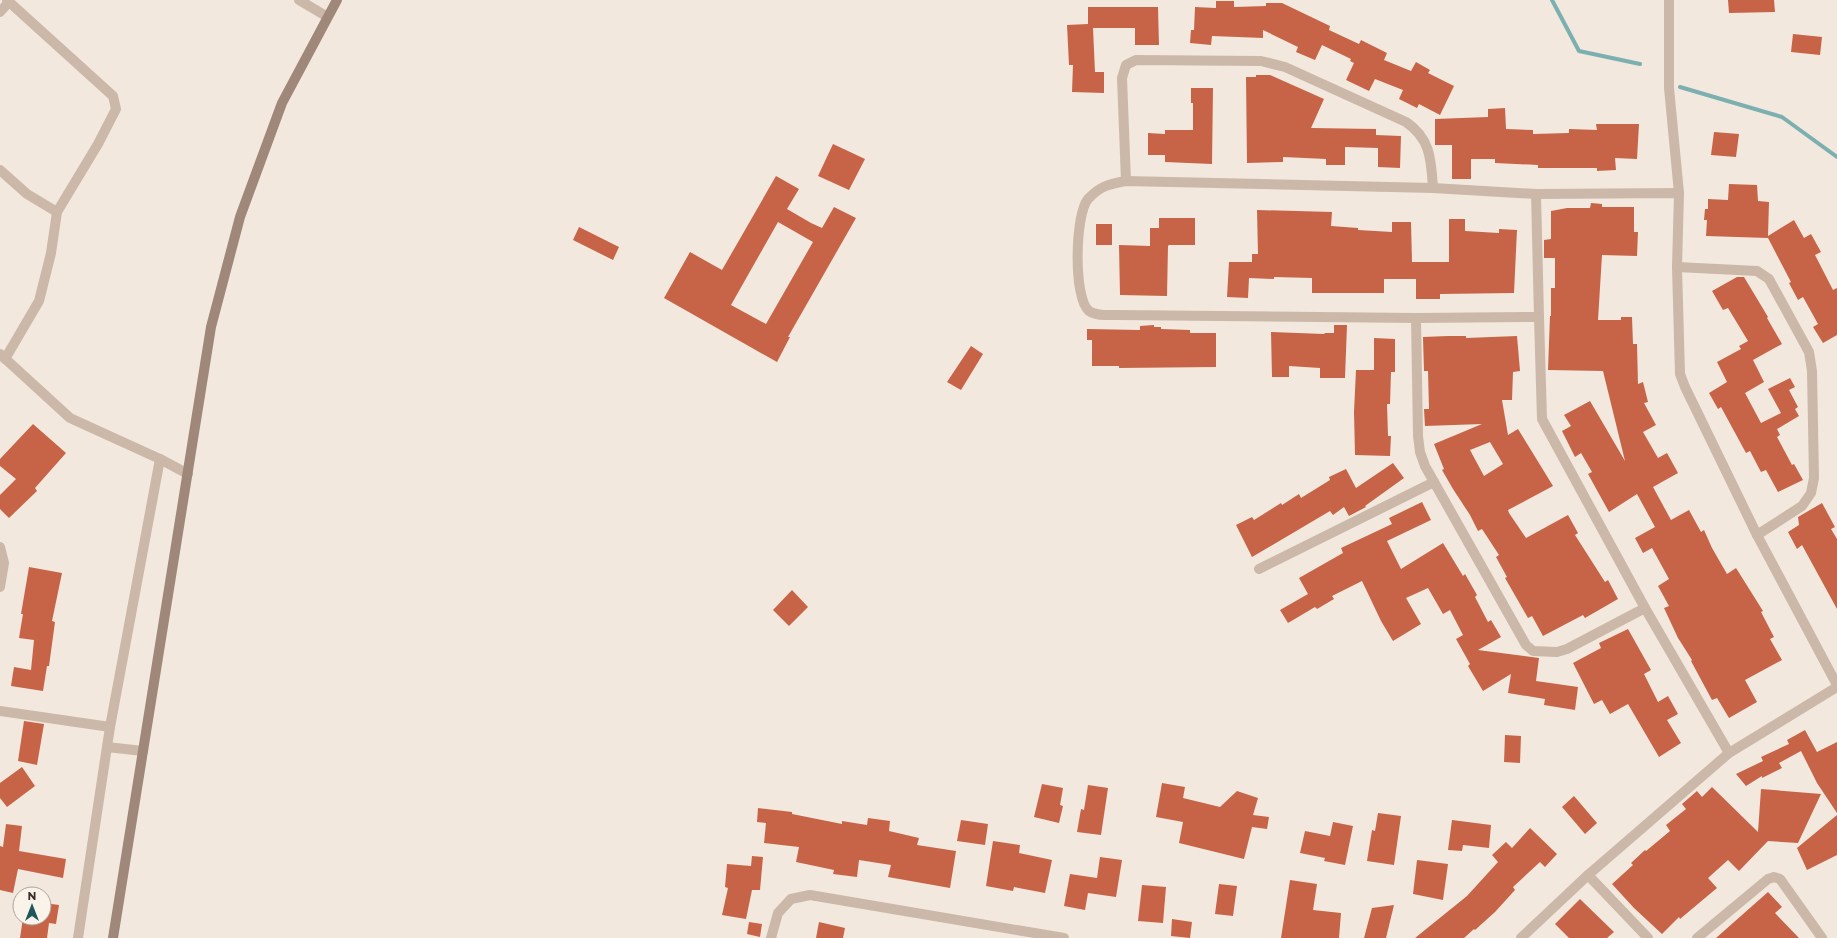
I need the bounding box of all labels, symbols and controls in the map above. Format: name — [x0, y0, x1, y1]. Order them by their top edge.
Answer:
north arrow — [12, 886, 52, 926]
text: N — [28, 889, 36, 903]

